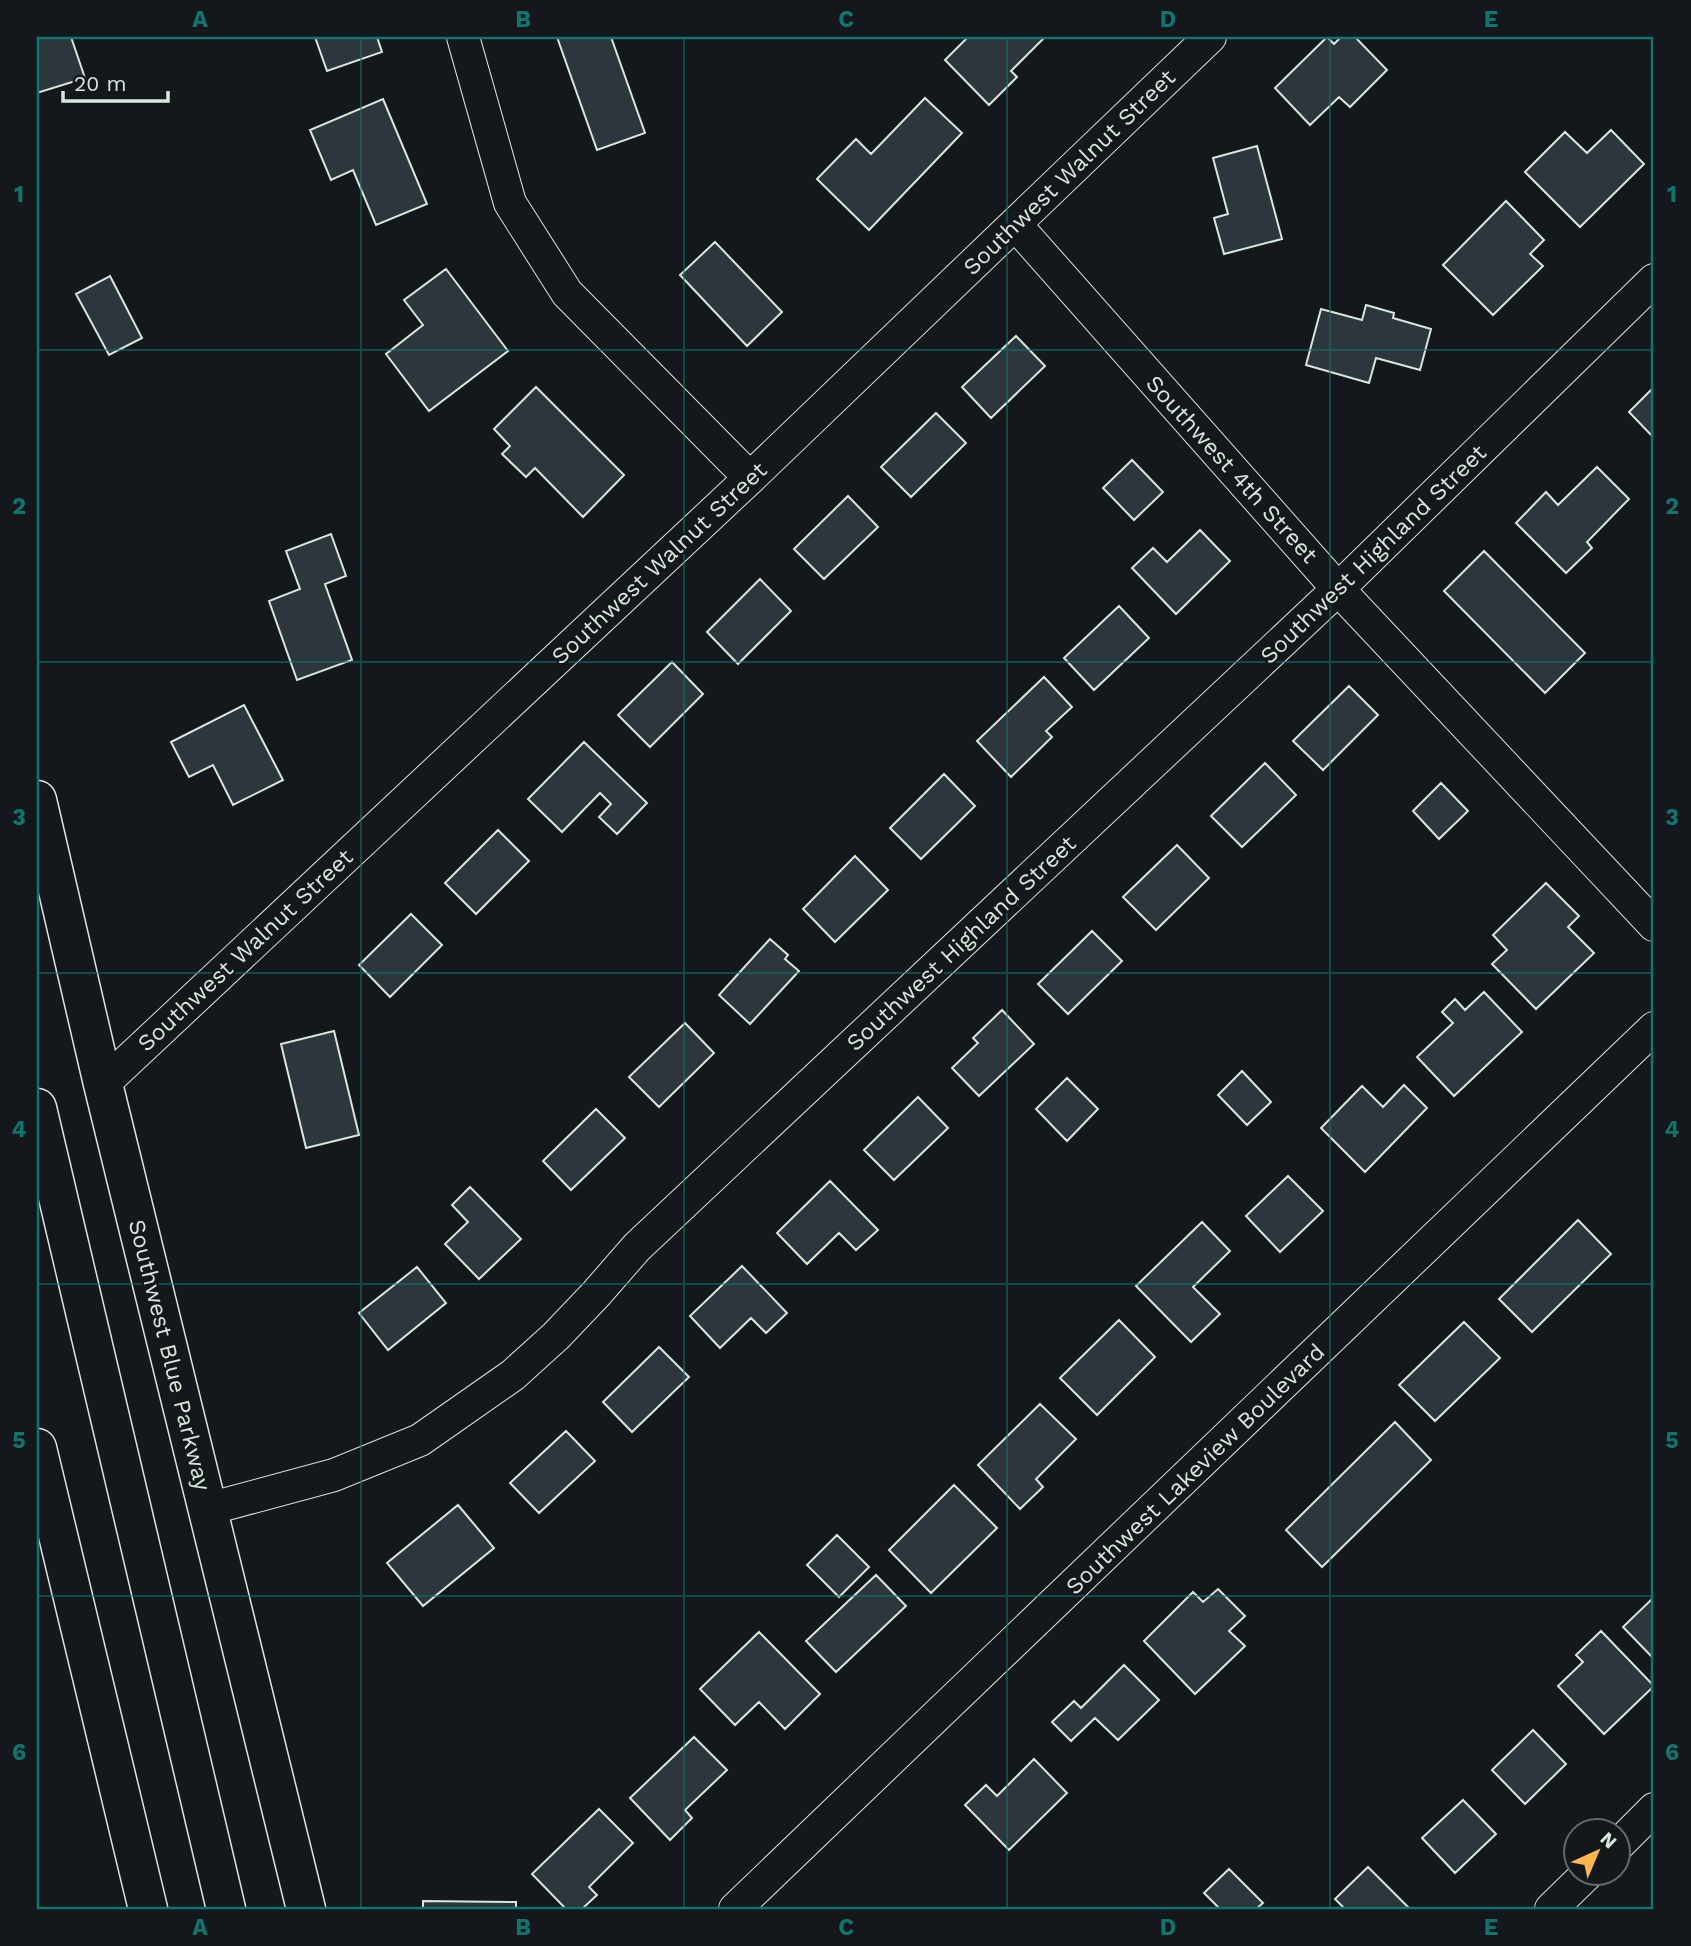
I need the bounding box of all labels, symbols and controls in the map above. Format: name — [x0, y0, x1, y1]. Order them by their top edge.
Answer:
text: A — [192, 6, 208, 33]
text: B — [515, 6, 531, 33]
text: C — [838, 6, 854, 33]
text: D — [1160, 6, 1176, 33]
text: E — [1484, 6, 1498, 33]
scale bar — [63, 60, 168, 104]
street label: Southwest Walnut Street — [958, 64, 1181, 281]
text: 20 m — [74, 71, 126, 96]
text: 1 — [14, 181, 24, 208]
text: 1 — [1667, 181, 1677, 208]
street label: Southwest 4th Street — [1140, 370, 1323, 569]
street label: Southwest Highland Street — [1255, 439, 1492, 669]
street label: Southwest Walnut Street — [546, 456, 773, 670]
text: 2 — [12, 493, 26, 520]
text: 2 — [1665, 493, 1679, 520]
text: 3 — [12, 804, 26, 831]
text: 3 — [1665, 804, 1679, 831]
street label: Southwest Highland Street — [841, 830, 1082, 1057]
street label: Southwest Walnut Street — [132, 843, 359, 1057]
text: 4 — [12, 1116, 27, 1143]
text: 4 — [1665, 1116, 1680, 1143]
street label: Southwest Blue Parkway — [123, 1217, 216, 1493]
street label: Southwest Lakeview Boulevard — [1060, 1338, 1330, 1600]
text: 5 — [12, 1427, 26, 1454]
text: 5 — [1665, 1427, 1679, 1454]
text: 6 — [12, 1739, 26, 1766]
text: 6 — [1665, 1739, 1679, 1766]
north arrow — [1562, 1816, 1632, 1886]
text: N — [1595, 1827, 1622, 1853]
text: A — [192, 1914, 208, 1941]
text: B — [515, 1914, 531, 1941]
text: C — [838, 1914, 854, 1941]
text: D — [1160, 1914, 1176, 1941]
text: E — [1484, 1914, 1498, 1941]

